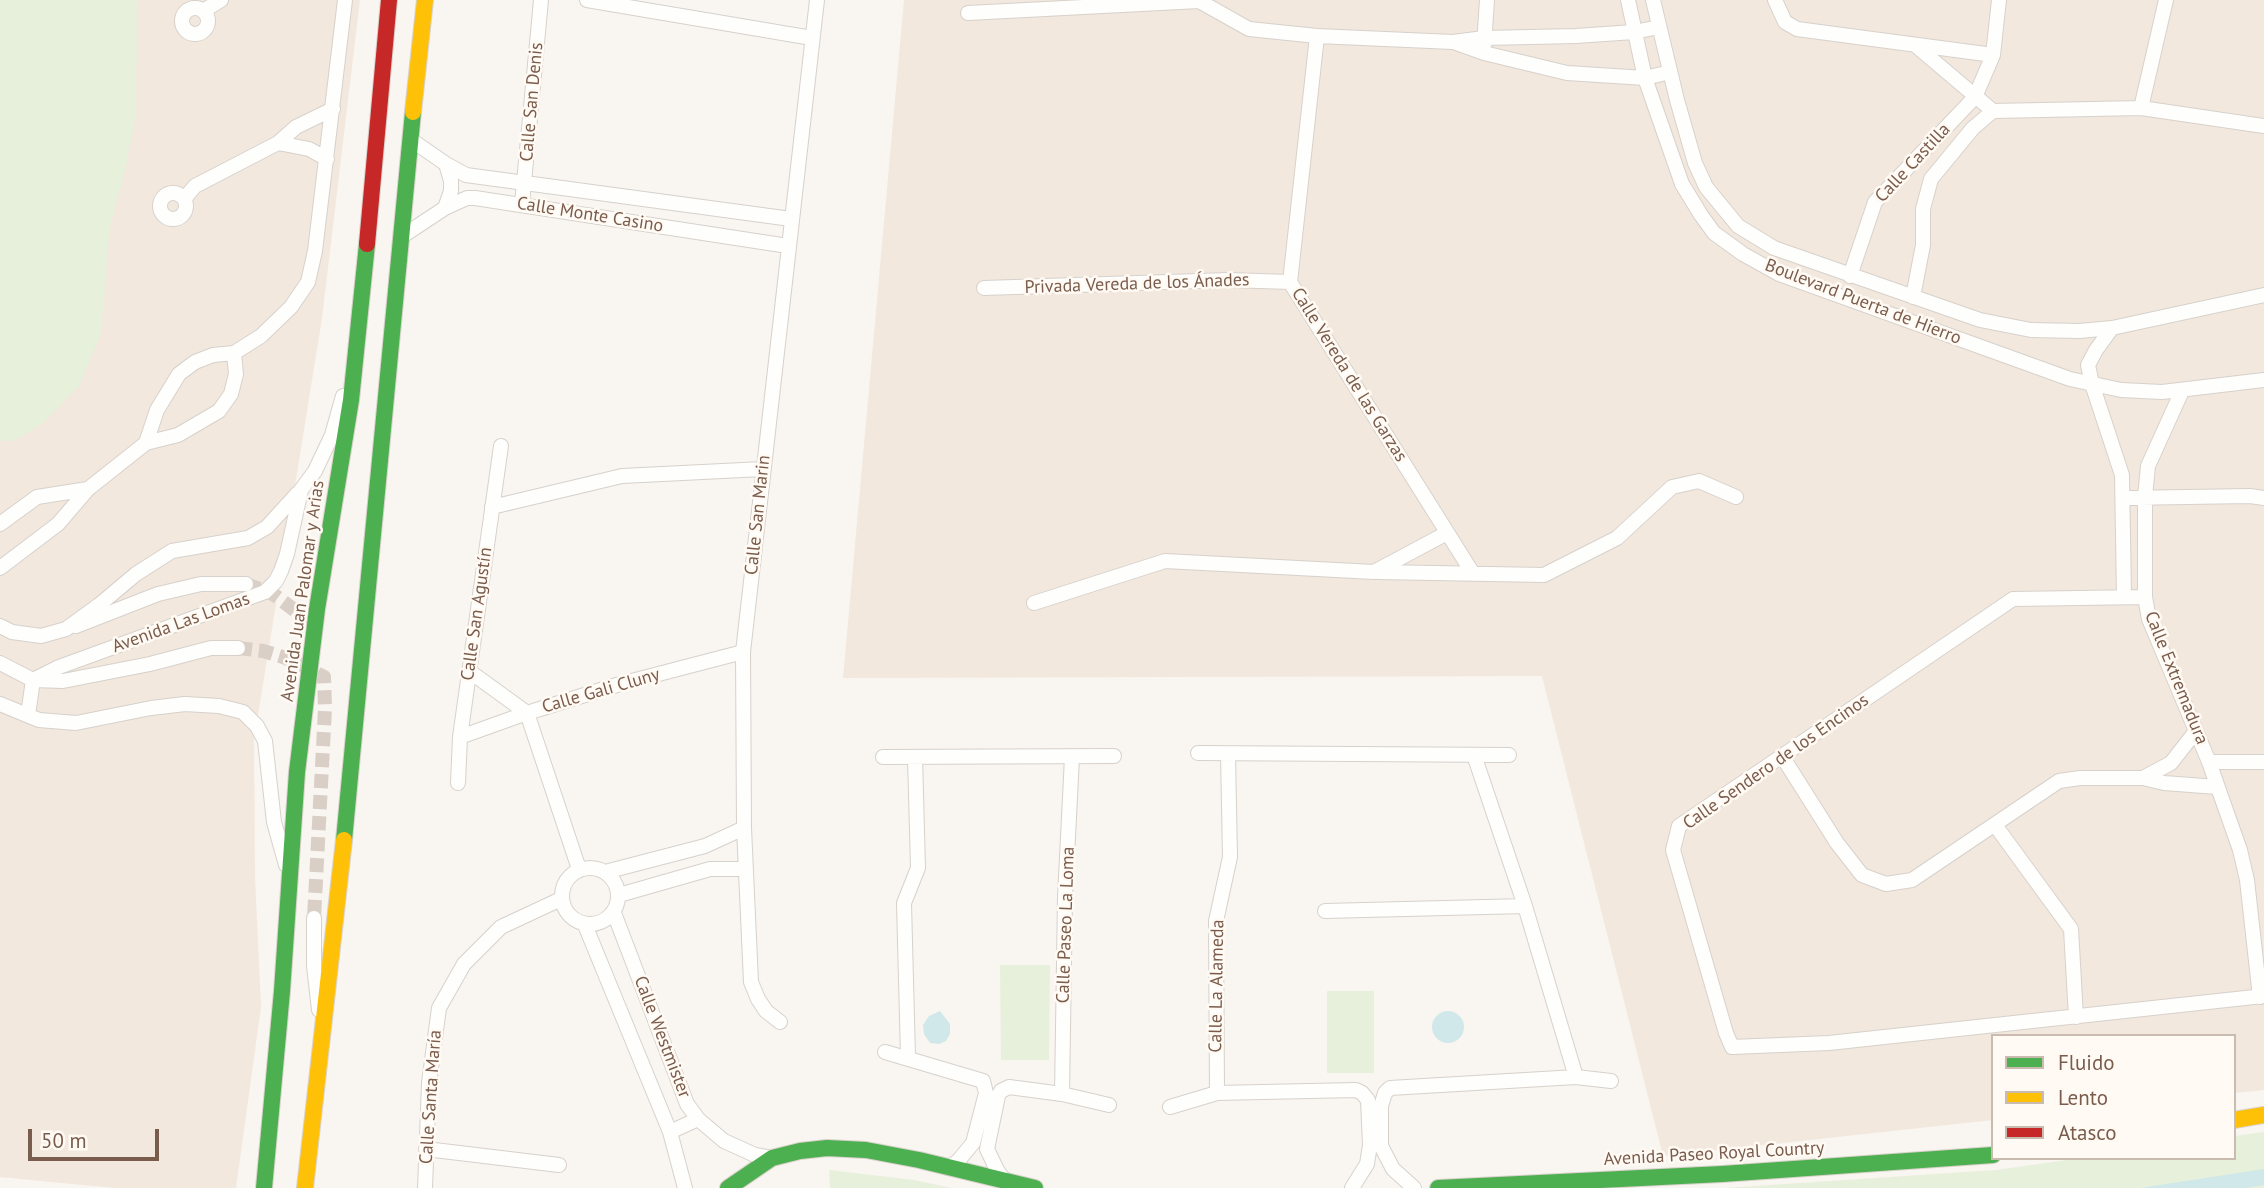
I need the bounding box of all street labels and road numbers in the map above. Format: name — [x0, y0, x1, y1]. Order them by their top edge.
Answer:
street label: Calle San Denis — [516, 41, 548, 163]
street label: Calle Castilla — [1871, 119, 1955, 207]
street label: Calle Monte Casino — [515, 193, 665, 237]
street label: Boulevard Puerta de Hierro — [1762, 255, 1964, 349]
street label: Privada Vereda de los Ánades — [1024, 269, 1250, 299]
street label: Calle Vereda de las Garzas — [1287, 284, 1411, 466]
street label: Calle San Marin — [741, 454, 775, 576]
street label: Avenida Juan Palomar y Arias — [277, 479, 329, 703]
street label: Calle San Agustín — [457, 546, 497, 682]
street label: Avenida Las Lomas — [109, 588, 253, 658]
street label: Calle Extremadura — [2139, 608, 2213, 748]
street label: Calle Gali Cluny — [540, 664, 662, 718]
street label: Calle Sendero de los Encinos — [1679, 690, 1873, 834]
street label: Calle Paseo La Loma — [1052, 846, 1080, 1004]
street label: Calle La Alameda — [1205, 919, 1229, 1053]
street label: Calle Westmister — [629, 973, 695, 1101]
street label: Calle Santa María — [416, 1029, 446, 1165]
street label: Avenida Paseo Royal Country — [1603, 1137, 1825, 1171]

